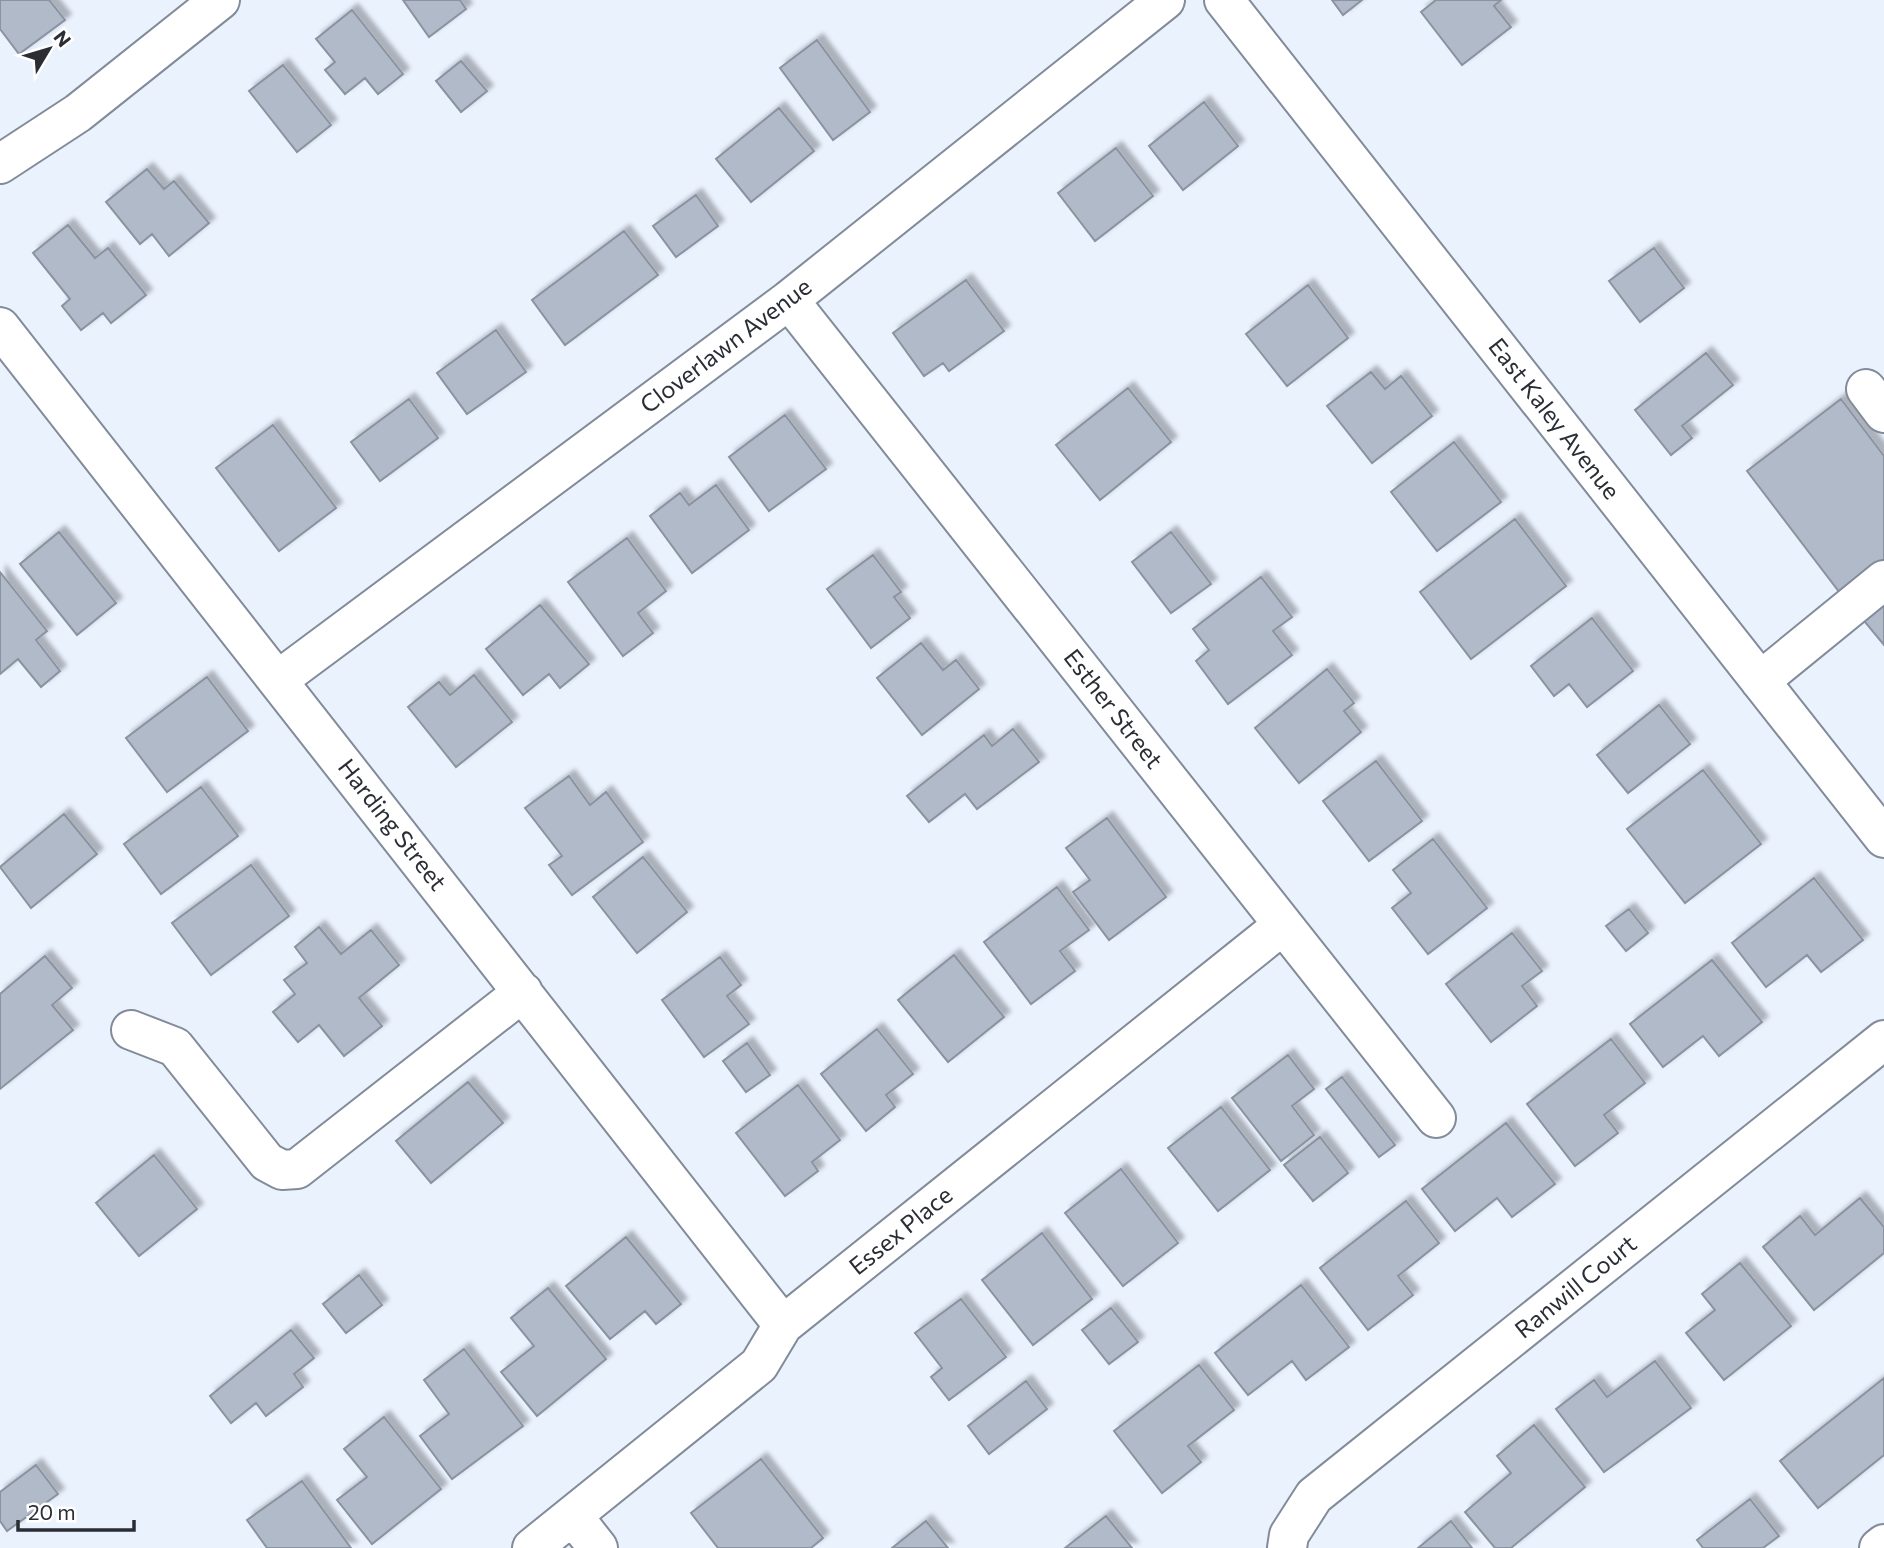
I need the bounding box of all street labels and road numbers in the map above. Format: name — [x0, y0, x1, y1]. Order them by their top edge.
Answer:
street label: Cloverlawn Avenue — [634, 271, 816, 419]
street label: East Kaley Avenue — [1483, 332, 1627, 504]
street label: Esther Street — [1059, 643, 1170, 774]
street label: Harding Street — [333, 753, 454, 896]
street label: Essex Place — [843, 1179, 957, 1280]
street label: Ranwill Court — [1508, 1228, 1642, 1344]

